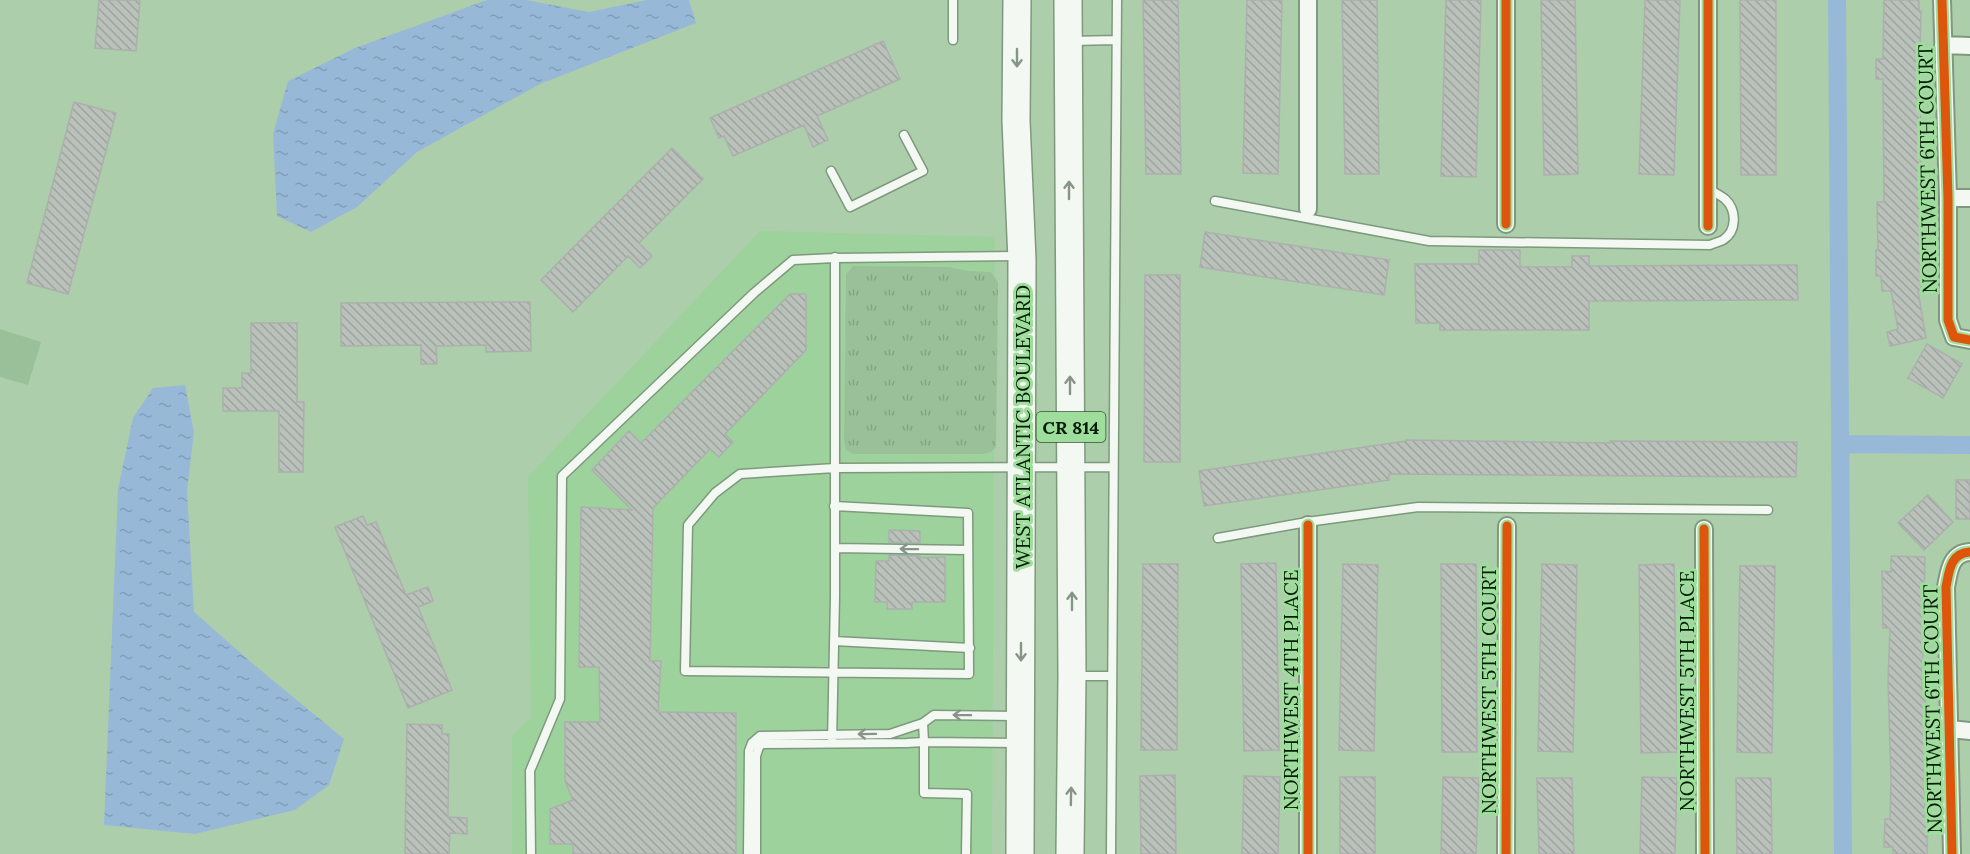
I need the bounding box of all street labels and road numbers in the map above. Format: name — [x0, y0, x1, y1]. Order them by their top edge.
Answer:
street label: NORTHWEST 6TH COURT — [1912, 44, 1942, 294]
street label: WEST ATLANTIC BOULEVARD — [1010, 285, 1035, 569]
road number: CR 814 — [1036, 412, 1106, 442]
street label: NORTHWEST 5TH COURT — [1476, 566, 1501, 814]
street label: NORTHWEST 4TH PLACE — [1278, 570, 1303, 810]
street label: NORTHWEST 5TH PLACE — [1674, 571, 1699, 811]
street label: NORTHWEST 6TH COURT — [1917, 584, 1947, 834]

